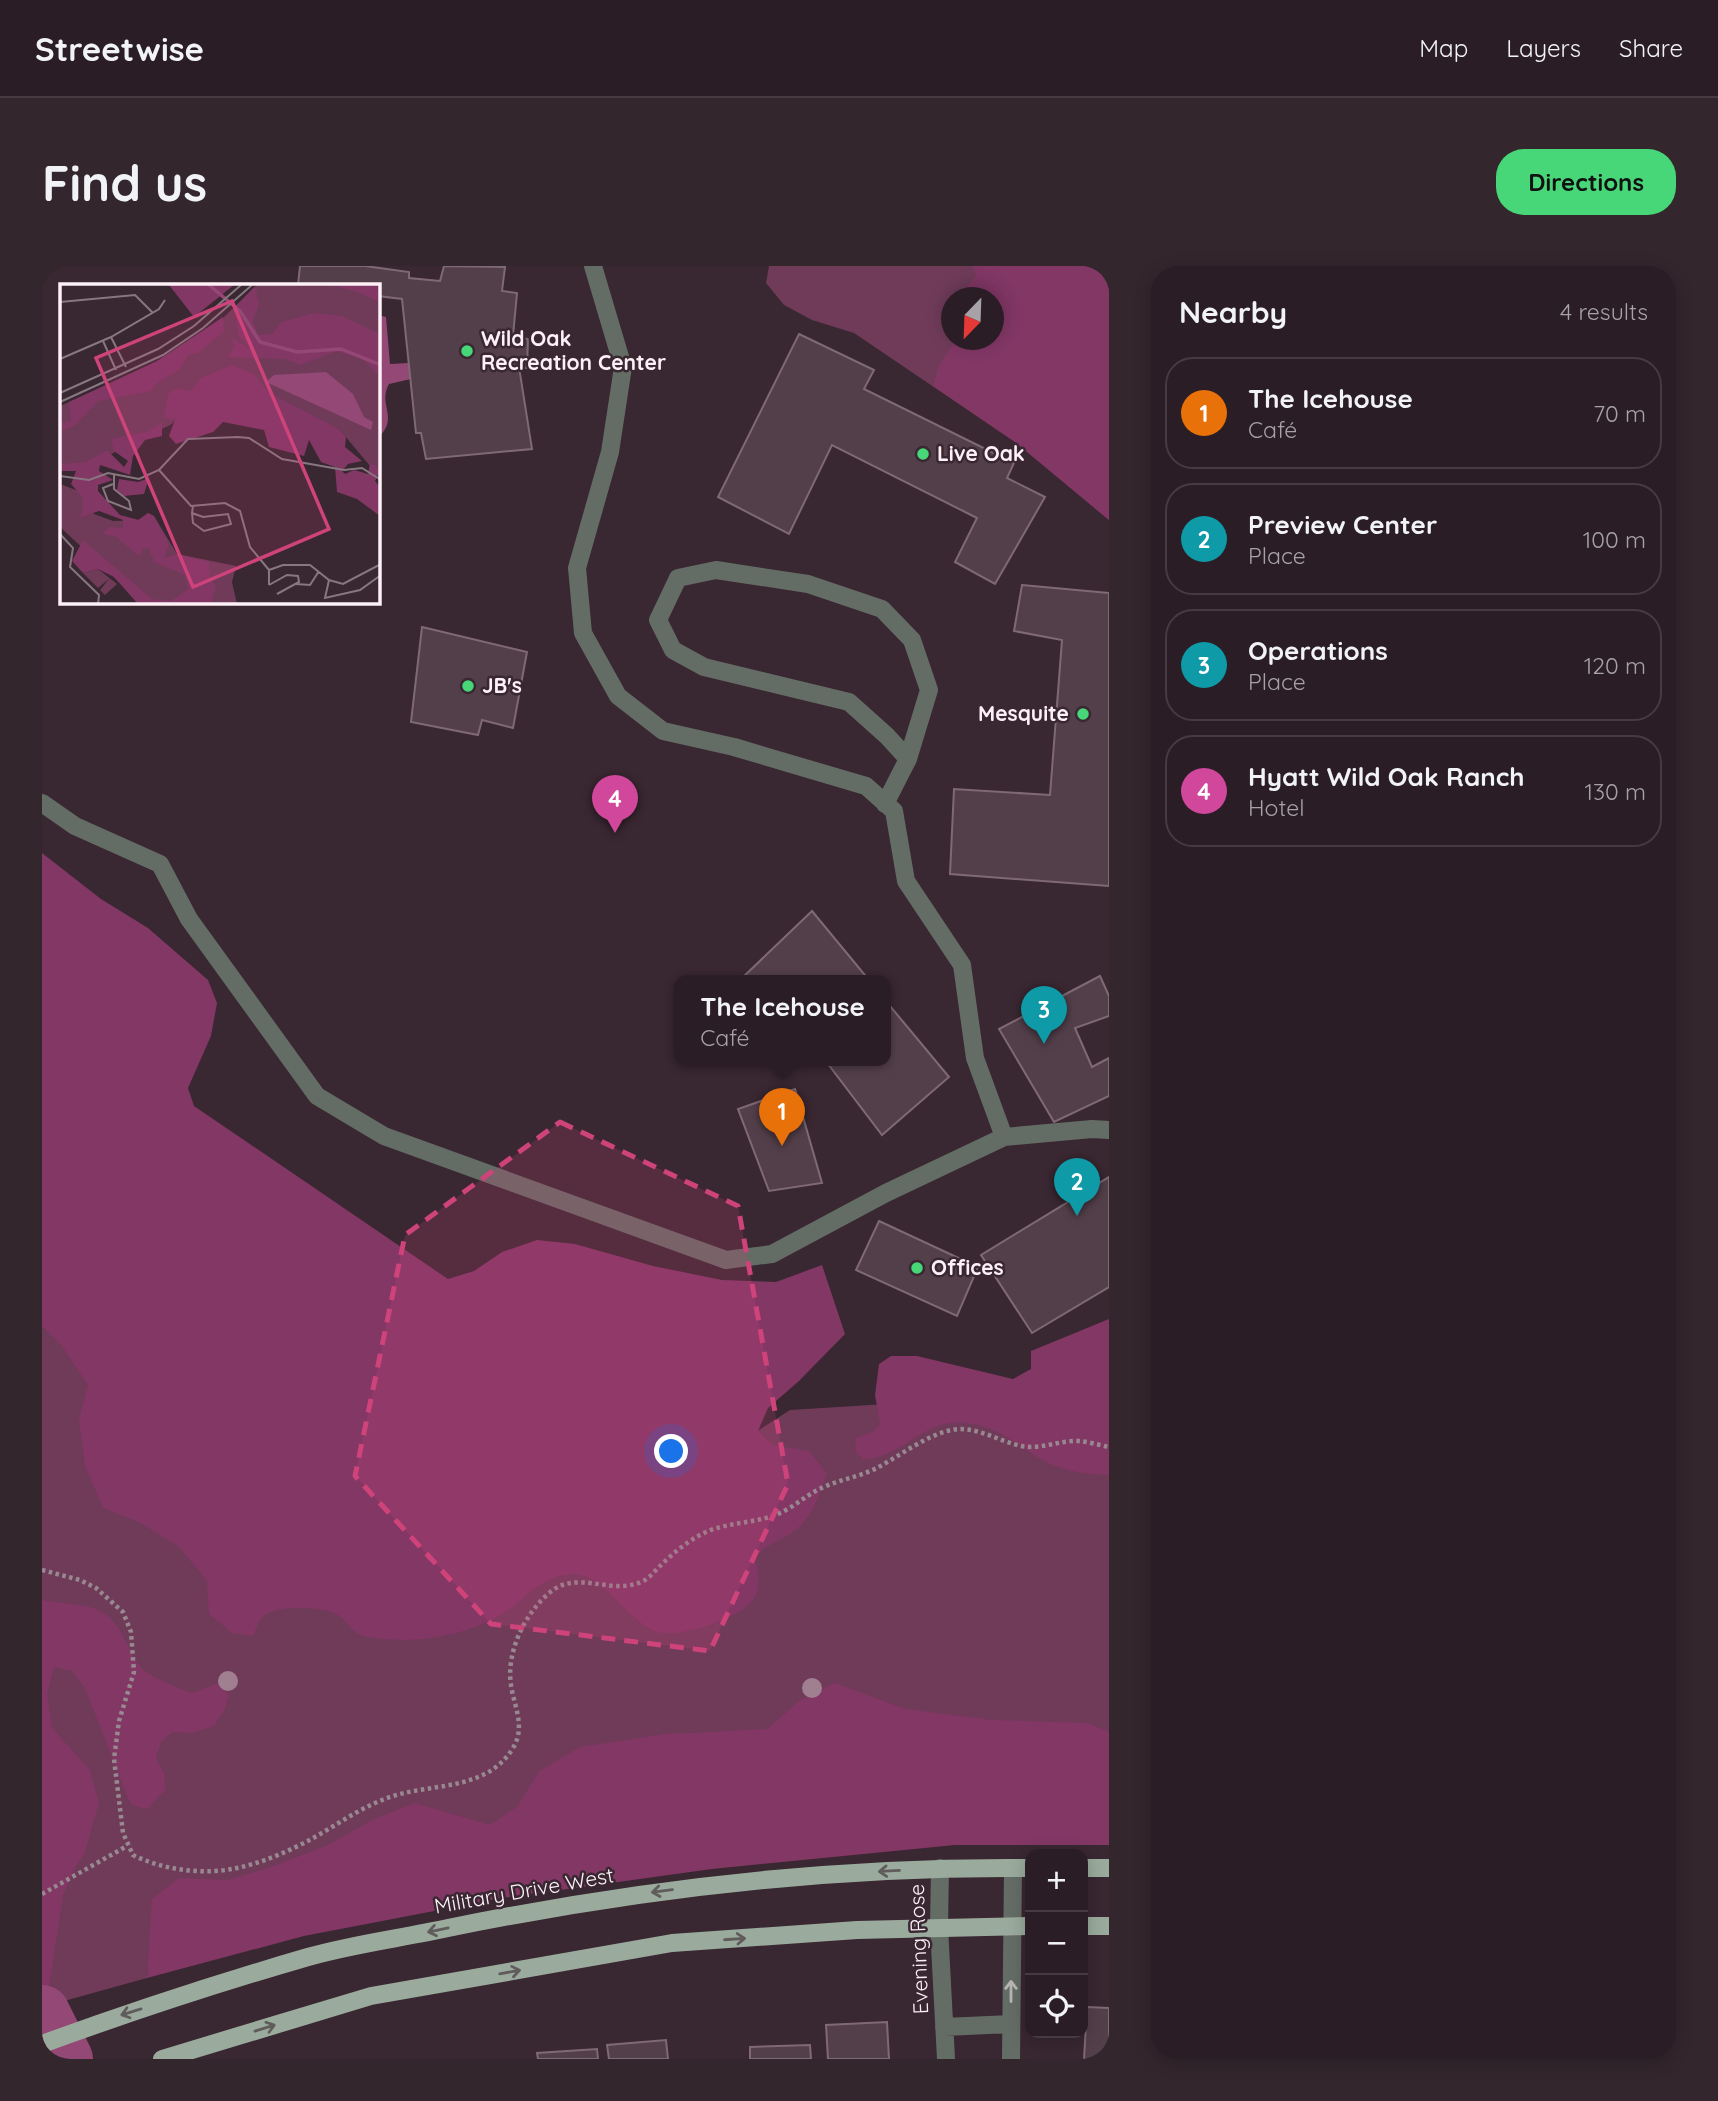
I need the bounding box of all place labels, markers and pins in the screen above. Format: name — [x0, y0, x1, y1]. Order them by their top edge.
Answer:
place label: Wild Oak Recreation Center — [481, 325, 666, 375]
marker: Wild Oak Recreation Center — [459, 343, 475, 359]
place label: Live Oak — [937, 440, 1025, 466]
marker: Live Oak — [915, 446, 931, 462]
place label: JB's — [482, 672, 522, 698]
marker: JB's — [460, 678, 476, 694]
place label: Mesquite — [978, 700, 1069, 726]
marker: Mesquite — [1075, 706, 1091, 722]
pin: 4 — [592, 775, 638, 833]
pin: 3 — [1021, 986, 1067, 1044]
pin: 1 — [759, 1088, 805, 1146]
pin: 2 — [1054, 1158, 1100, 1216]
place label: Offices — [931, 1254, 1004, 1280]
marker: Offices — [909, 1260, 925, 1276]

